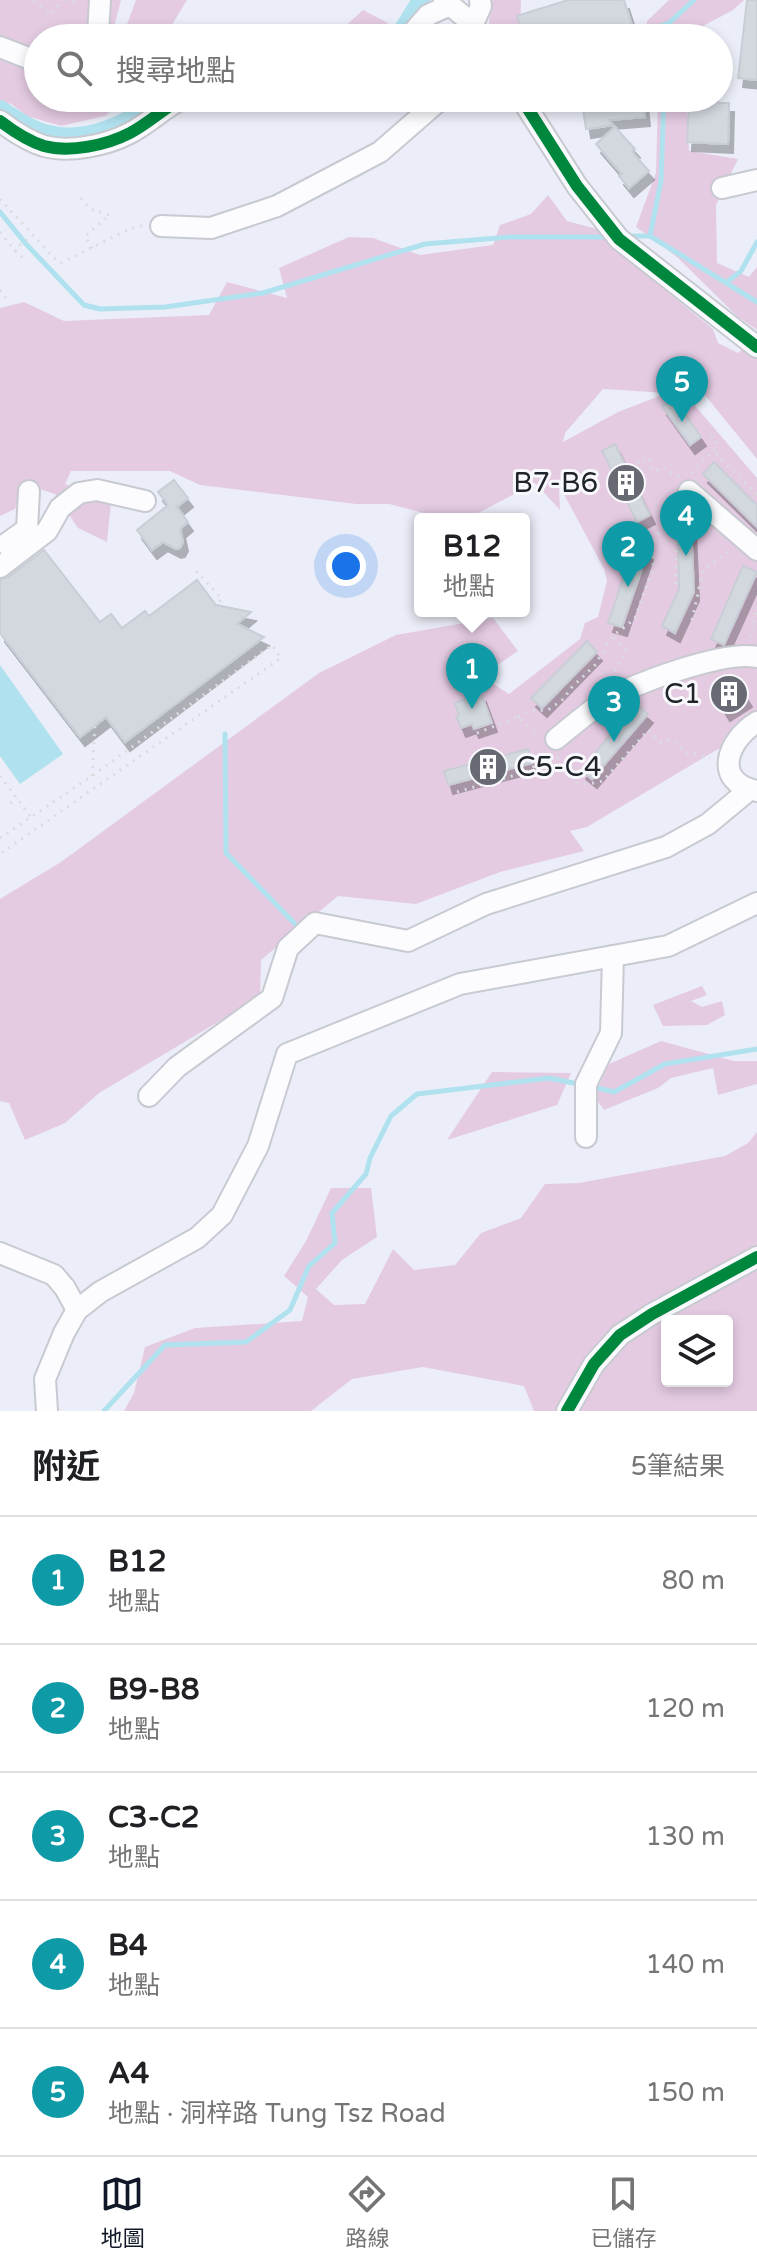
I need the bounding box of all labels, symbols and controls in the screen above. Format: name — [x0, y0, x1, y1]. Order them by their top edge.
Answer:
search box — [24, 24, 733, 112]
icon: search — [52, 46, 96, 90]
text: 搜尋地點 — [116, 53, 236, 90]
pin: 5 — [656, 356, 708, 422]
building icon: B7-B6 — [605, 462, 647, 504]
place label: B7-B6 — [513, 466, 598, 500]
pin: 4 — [660, 490, 712, 556]
popup — [414, 513, 530, 617]
pin: 2 — [602, 521, 654, 587]
text: B12 — [443, 528, 501, 565]
your location — [326, 546, 366, 586]
text: 地點 — [443, 571, 495, 602]
pin: 1 — [446, 643, 498, 709]
building icon: C1 — [708, 673, 750, 715]
pin: 3 — [588, 676, 640, 742]
place label: C1 — [664, 677, 701, 711]
building icon: C5-C4 — [467, 746, 509, 788]
place label: C5-C4 — [516, 750, 602, 784]
map controls — [661, 1315, 733, 1387]
button: layers — [661, 1315, 733, 1387]
text: 附近 — [32, 1447, 100, 1488]
text: 5筆結果 — [631, 1451, 725, 1482]
text: B12 — [108, 1543, 166, 1580]
text: 1 — [50, 1565, 66, 1596]
text: 80 m — [662, 1565, 725, 1596]
text: 地點 — [108, 1586, 160, 1617]
text: B9-B8 — [108, 1671, 200, 1708]
text: 2 — [50, 1693, 66, 1724]
text: 120 m — [645, 1693, 725, 1724]
text: 地點 — [108, 1714, 160, 1745]
text: C3-C2 — [108, 1799, 200, 1836]
text: 3 — [50, 1821, 66, 1852]
text: 130 m — [645, 1821, 725, 1852]
text: 地點 — [108, 1842, 160, 1873]
text: B4 — [108, 1927, 148, 1964]
text: 4 — [50, 1949, 66, 1980]
text: 140 m — [645, 1949, 725, 1980]
text: 地點 — [108, 1970, 160, 2001]
text: A4 — [108, 2055, 149, 2092]
text: 5 — [50, 2077, 66, 2108]
text: 150 m — [645, 2077, 725, 2108]
text: 地點 · 洞梓路 Tung Tsz Road — [108, 2098, 446, 2129]
tab: 地圖 — [100, 2172, 145, 2252]
tab: 路線 — [345, 2172, 390, 2252]
tab: 已儲存 — [590, 2172, 657, 2252]

